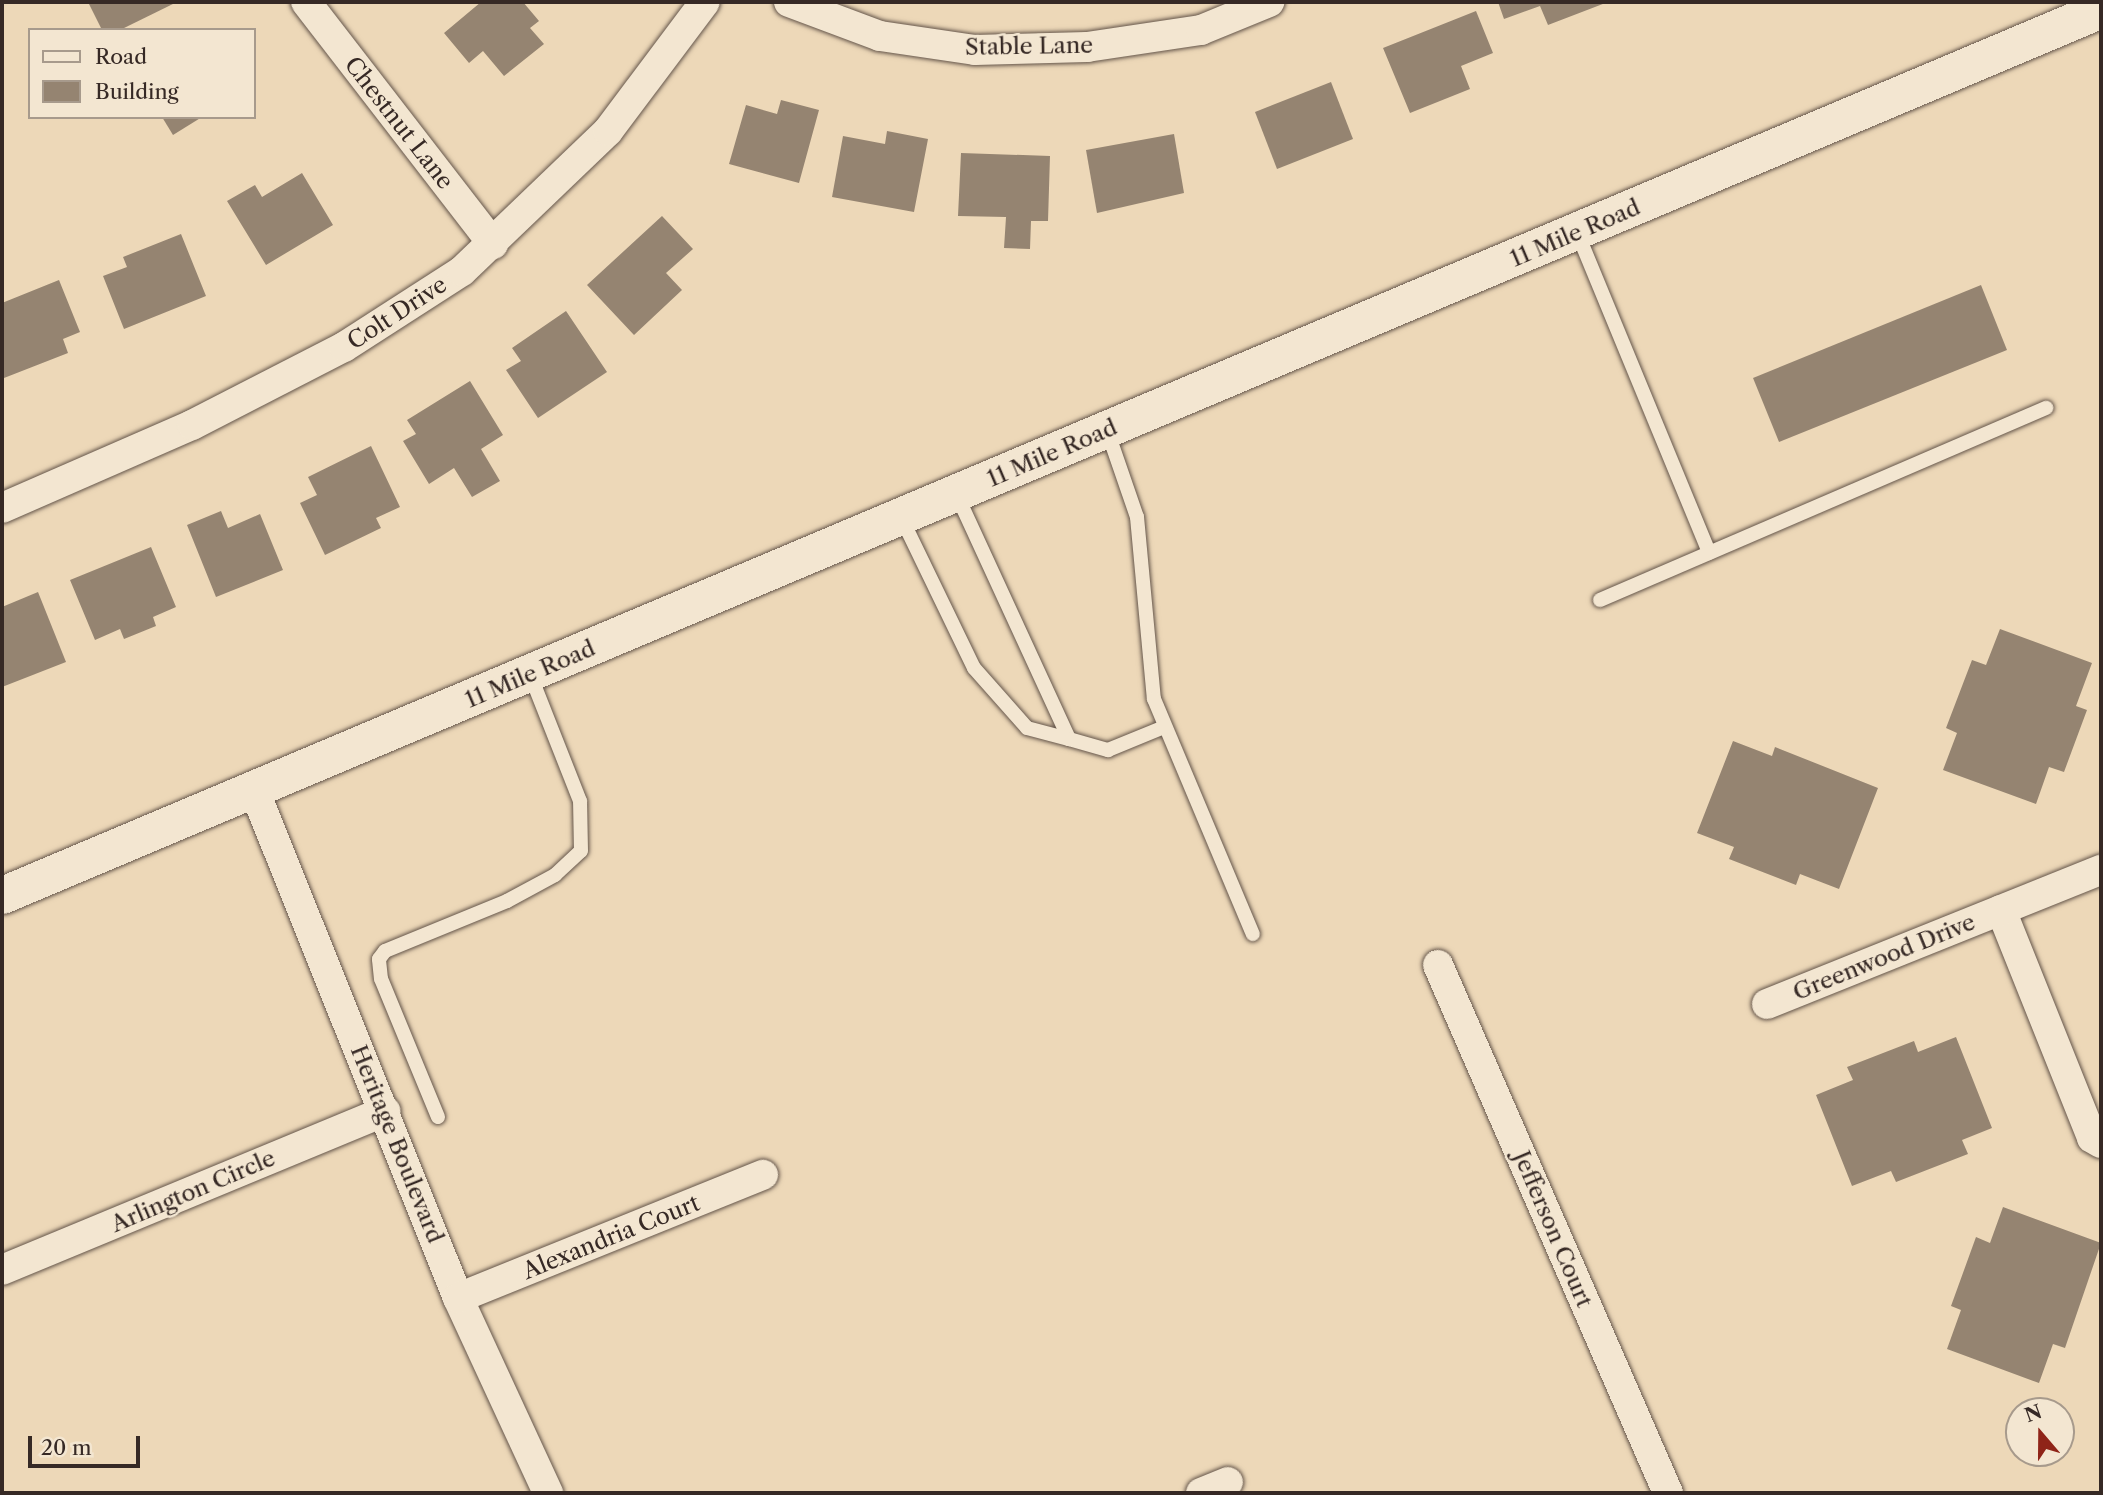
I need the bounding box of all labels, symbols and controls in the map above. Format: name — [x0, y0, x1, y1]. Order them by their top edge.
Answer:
legend — [28, 28, 256, 119]
street label: Stable Lane — [965, 31, 1093, 61]
text: Road — [95, 44, 147, 69]
street label: Chestnut Lane — [339, 51, 459, 195]
text: Building — [95, 79, 179, 104]
street label: 11 Mile Road — [1506, 193, 1644, 273]
street label: Colt Drive — [342, 271, 452, 355]
street label: 11 Mile Road — [983, 413, 1121, 493]
street label: 11 Mile Road — [461, 634, 599, 714]
street label: Greenwood Drive — [1789, 908, 1979, 1006]
street label: Heritage Boulevard — [345, 1041, 449, 1247]
street label: Arlington Circle — [107, 1144, 279, 1238]
street label: Jefferson Court — [1508, 1147, 1598, 1311]
street label: Alexandria Court — [518, 1189, 704, 1285]
north arrow — [2005, 1397, 2075, 1467]
text: N — [2022, 1400, 2045, 1427]
scale bar — [32, 1422, 144, 1466]
text: 20 m — [41, 1435, 92, 1460]

